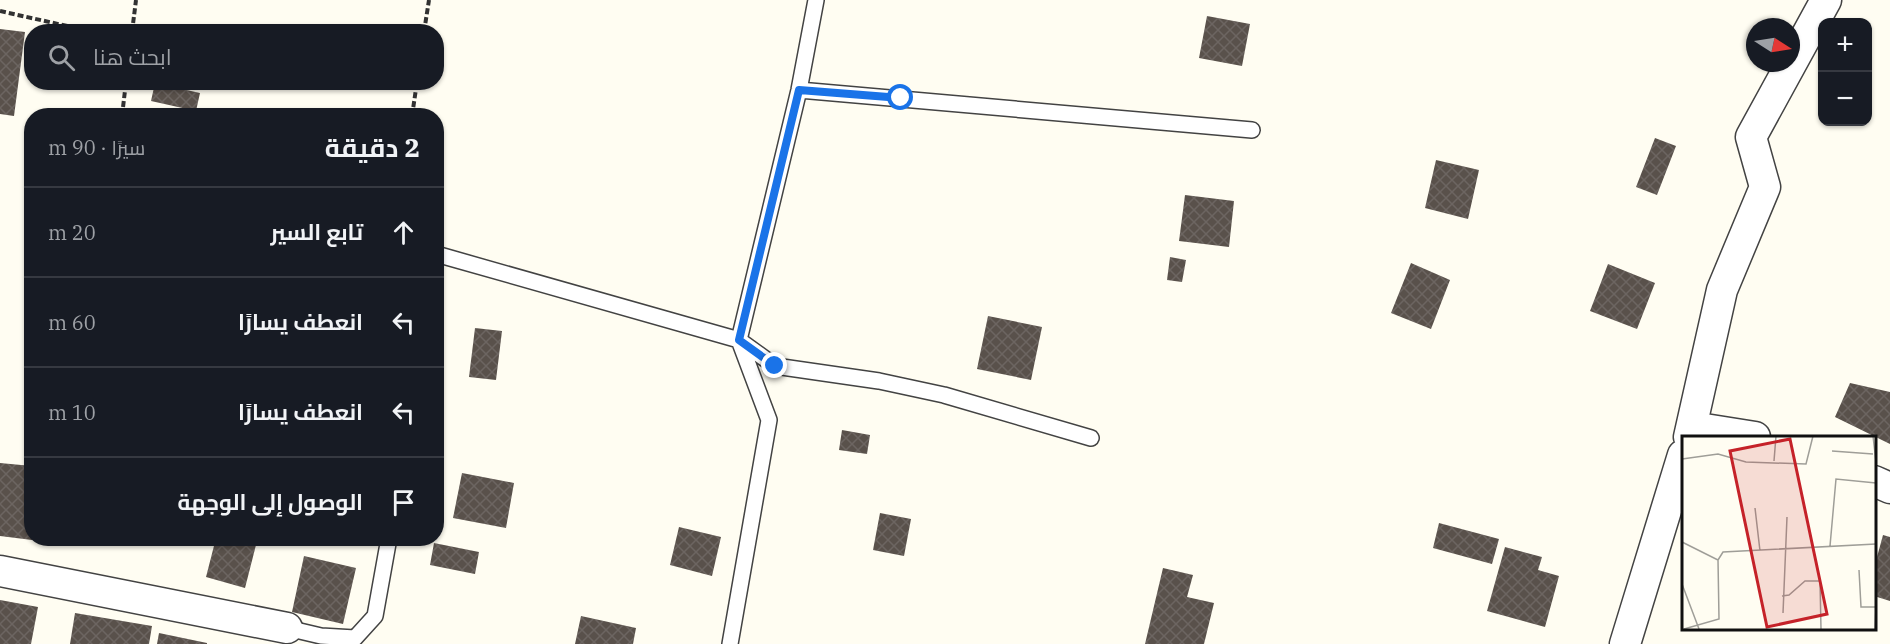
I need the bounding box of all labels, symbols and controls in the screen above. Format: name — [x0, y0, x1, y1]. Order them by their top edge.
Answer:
north arrow — [1746, 18, 1800, 72]
map controls — [1818, 18, 1872, 126]
button: + — [1818, 18, 1872, 72]
search box — [24, 24, 444, 90]
icon: search — [45, 41, 78, 74]
text: ابحث هنا — [93, 42, 172, 71]
button: − — [1818, 72, 1872, 126]
route start — [887, 84, 913, 110]
text: 2 دقيقة — [325, 130, 420, 164]
text: سيرًا · 90 m — [48, 134, 145, 161]
icon: ahead — [387, 216, 420, 249]
text: تابع السير — [270, 217, 363, 246]
text: 20 m — [48, 219, 96, 246]
icon: left — [387, 306, 420, 339]
text: انعطف يسارًا — [238, 307, 363, 336]
text: 60 m — [48, 309, 96, 336]
route end — [761, 352, 787, 378]
icon: left — [387, 396, 420, 429]
text: انعطف يسارًا — [238, 397, 363, 426]
text: 10 m — [48, 399, 96, 426]
inset map — [1682, 436, 1875, 629]
icon: arrive — [387, 486, 420, 519]
text: الوصول إلى الوجهة — [178, 487, 363, 516]

